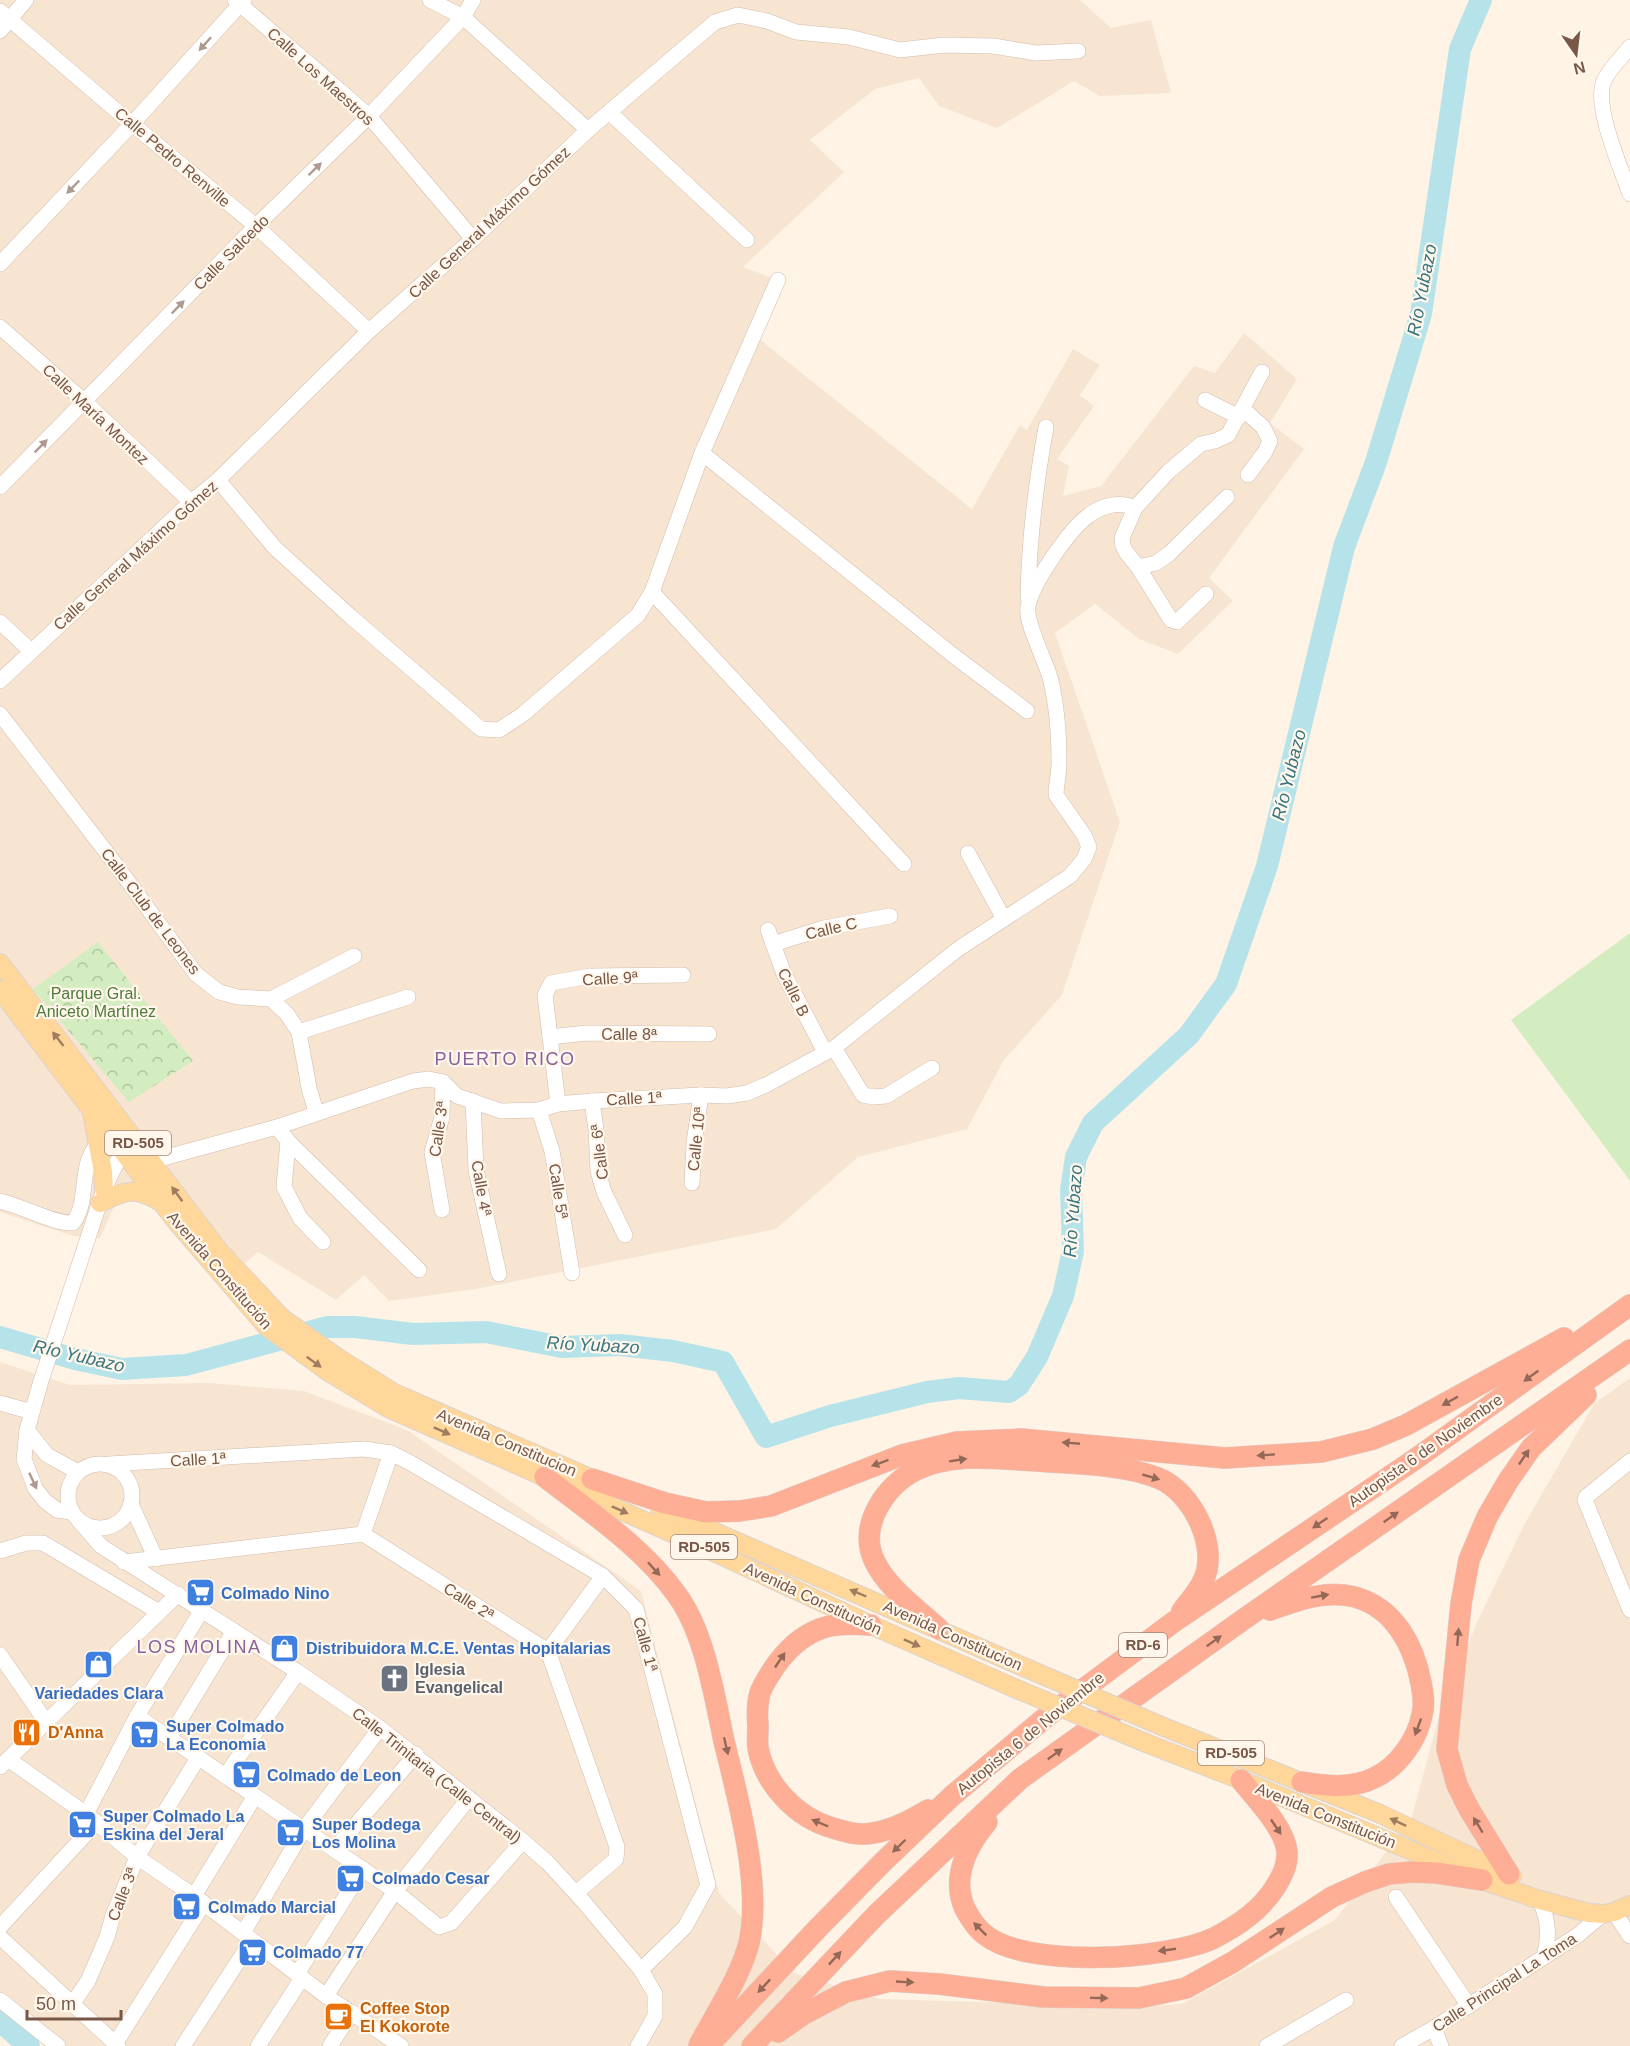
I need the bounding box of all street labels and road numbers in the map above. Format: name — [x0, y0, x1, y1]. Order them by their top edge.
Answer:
street label: Calle Los Maestros — [264, 24, 377, 129]
street label: Calle Pedro Renville — [112, 104, 234, 211]
street label: Calle General Máximo Gómez — [405, 143, 574, 302]
street label: Calle Salcedo — [190, 211, 272, 293]
street label: Calle María Montez — [39, 361, 152, 468]
street label: Calle General Máximo Gómez — [50, 477, 221, 633]
street label: Calle Club de Leones — [98, 845, 203, 978]
street label: Calle C — [804, 914, 859, 943]
street label: Calle B — [775, 965, 812, 1019]
street label: Calle 9ª — [582, 969, 638, 988]
street label: Calle 8ª — [601, 1026, 657, 1043]
street label: Calle 1ª — [606, 1089, 662, 1108]
street label: Calle 3ª — [426, 1100, 451, 1158]
street label: Calle 10ª — [685, 1106, 708, 1172]
street label: Calle 6ª — [588, 1123, 611, 1181]
road number: RD-505 — [105, 1131, 171, 1155]
street label: Calle 4ª — [468, 1159, 495, 1217]
street label: Calle 5ª — [546, 1162, 571, 1220]
street label: Avenida Constitución — [164, 1208, 275, 1333]
street label: Autopista 6 de Noviembre — [1345, 1391, 1506, 1510]
street label: Avenida Constitucion — [434, 1405, 579, 1480]
street label: Calle 1ª — [170, 1450, 226, 1469]
road number: RD-505 — [671, 1535, 737, 1559]
street label: Avenida Constitución — [741, 1559, 884, 1638]
street label: Calle 2ª — [441, 1579, 497, 1623]
street label: Avenida Constitucion — [881, 1597, 1025, 1674]
street label: Calle 1ª — [630, 1615, 661, 1673]
road number: RD-6 — [1119, 1633, 1167, 1657]
street label: Autopista 6 de Noviembre — [953, 1669, 1107, 1798]
street label: Calle Trinitaria (Calle Central) — [349, 1704, 525, 1847]
road number: RD-505 — [1198, 1741, 1264, 1765]
street label: Avenida Constitución — [1253, 1779, 1399, 1851]
street label: Calle 3ª — [105, 1865, 140, 1923]
street label: Calle Principal La Toma — [1429, 1930, 1579, 2035]

